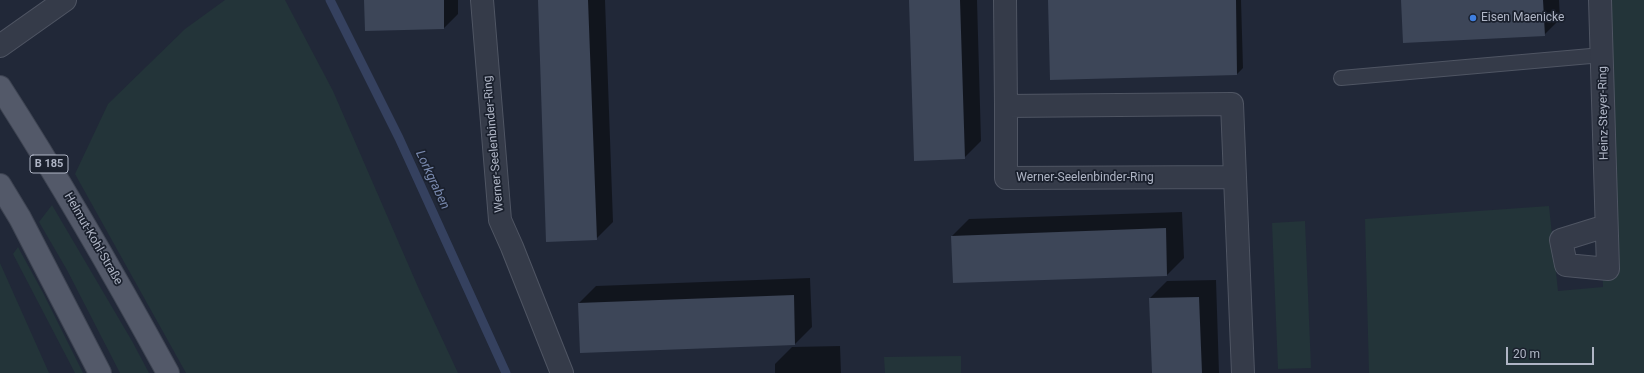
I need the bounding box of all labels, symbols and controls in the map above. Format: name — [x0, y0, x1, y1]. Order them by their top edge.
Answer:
place label: Eisen Maenicke — [1481, 11, 1564, 25]
marker: Eisen Maenicke — [1468, 13, 1478, 23]
street label: Heinz-Steyer-Ring — [1596, 66, 1612, 160]
street label: Werner-Seelenbinder-Ring — [481, 75, 507, 213]
water label: Lorkgraben — [412, 148, 452, 212]
road number: B 185 — [30, 155, 68, 173]
street label: Werner-Seelenbinder-Ring — [1016, 171, 1154, 185]
street label: Helmut-Kohl-Straße — [61, 190, 125, 288]
scale bar — [1508, 339, 1596, 365]
text: 20 m — [1513, 347, 1540, 361]

